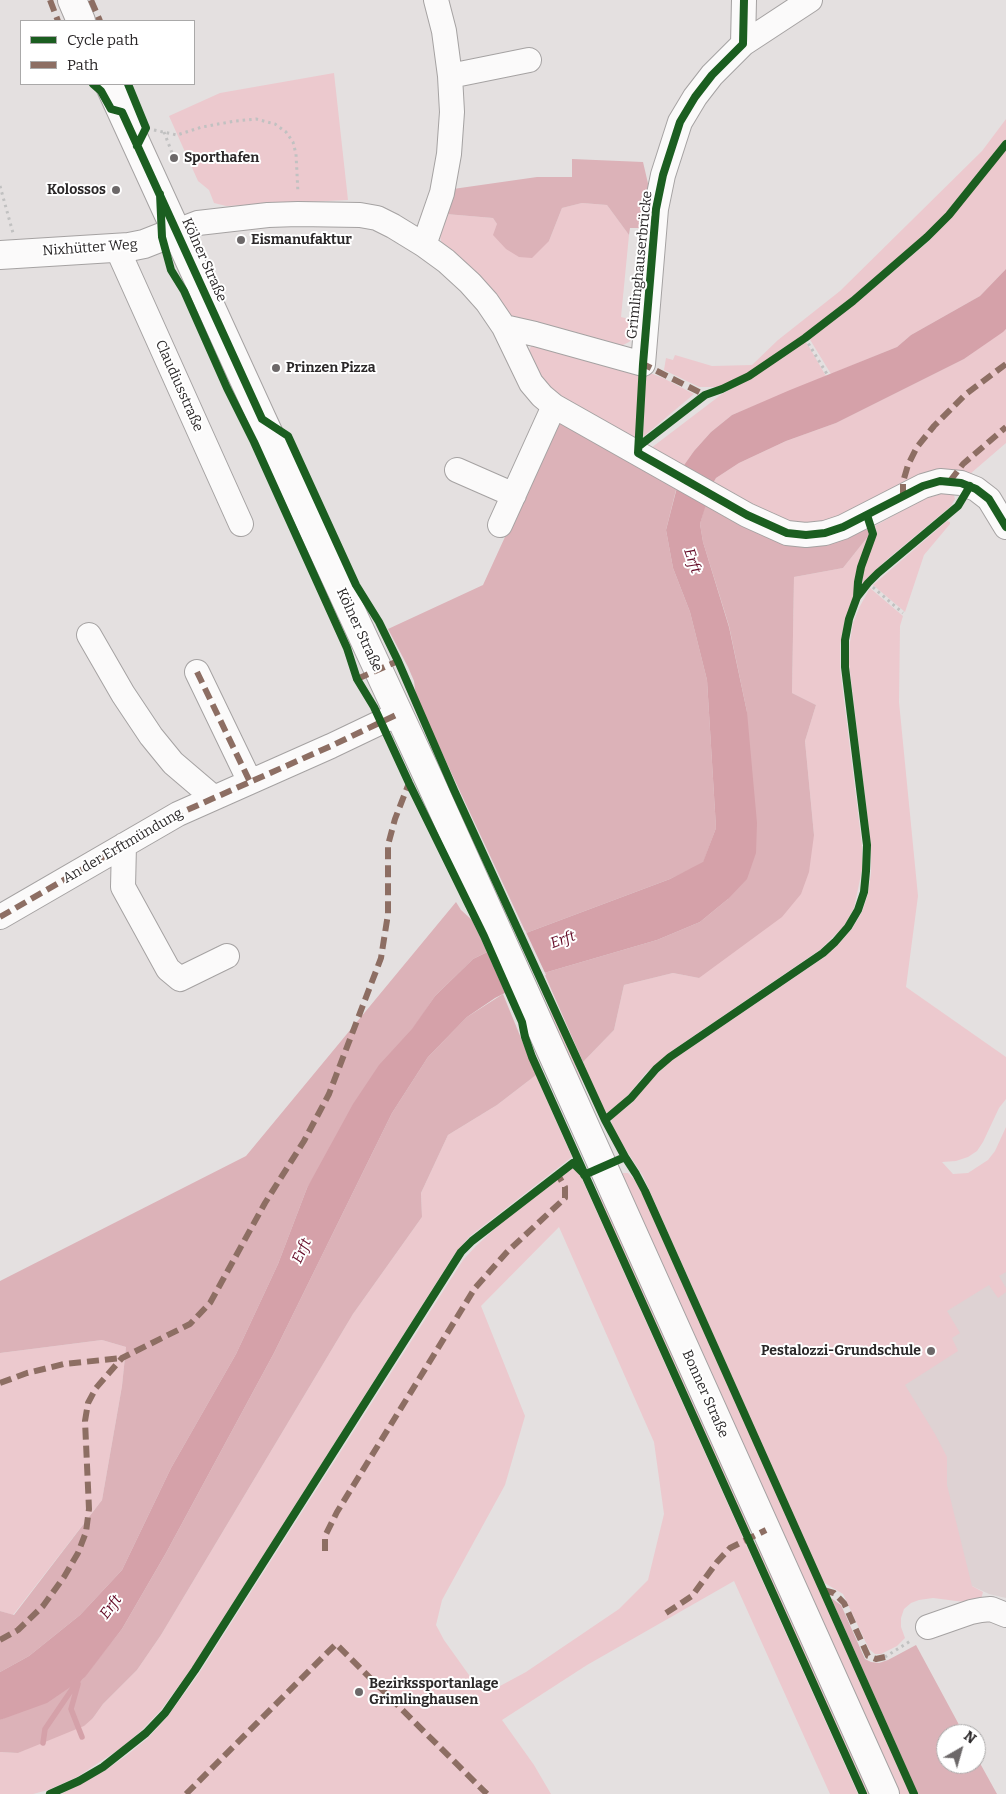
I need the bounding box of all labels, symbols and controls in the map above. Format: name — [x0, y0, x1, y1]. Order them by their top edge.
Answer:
legend — [20, 20, 195, 85]
text: Cycle path — [67, 31, 139, 49]
text: Path — [67, 56, 98, 74]
place label: Sporthafen — [184, 150, 259, 166]
marker: Sporthafen — [168, 152, 180, 164]
place label: Kolossos — [47, 182, 106, 198]
marker: Kolossos — [110, 184, 122, 196]
street label: Grimlinghauserbrücke — [624, 190, 656, 340]
street label: Kölner Straße — [178, 215, 230, 305]
place label: Eismanufaktur — [251, 232, 352, 248]
marker: Eismanufaktur — [235, 234, 247, 246]
street label: Nixhütter Weg — [42, 236, 138, 260]
street label: Claudiusstraße — [151, 338, 207, 434]
place label: Prinzen Pizza — [286, 360, 376, 376]
marker: Prinzen Pizza — [270, 362, 282, 374]
water label: Erft — [679, 546, 705, 576]
street label: Kölner Straße — [332, 586, 386, 674]
street label: An der Erftmündung — [60, 805, 186, 887]
water label: Erft — [548, 927, 578, 953]
water label: Erft — [288, 1236, 316, 1266]
place label: Pestalozzi-Grundschule — [761, 1343, 921, 1359]
marker: Pestalozzi-Grundschule — [925, 1345, 937, 1357]
street label: Bonner Straße — [678, 1347, 732, 1441]
water label: Erft — [96, 1591, 126, 1623]
place label: Bezirkssportanlage Grimlinghausen — [369, 1676, 498, 1708]
marker: Bezirkssportanlage Grimlinghausen — [353, 1686, 365, 1698]
north arrow — [936, 1724, 986, 1774]
text: N — [960, 1728, 979, 1748]

